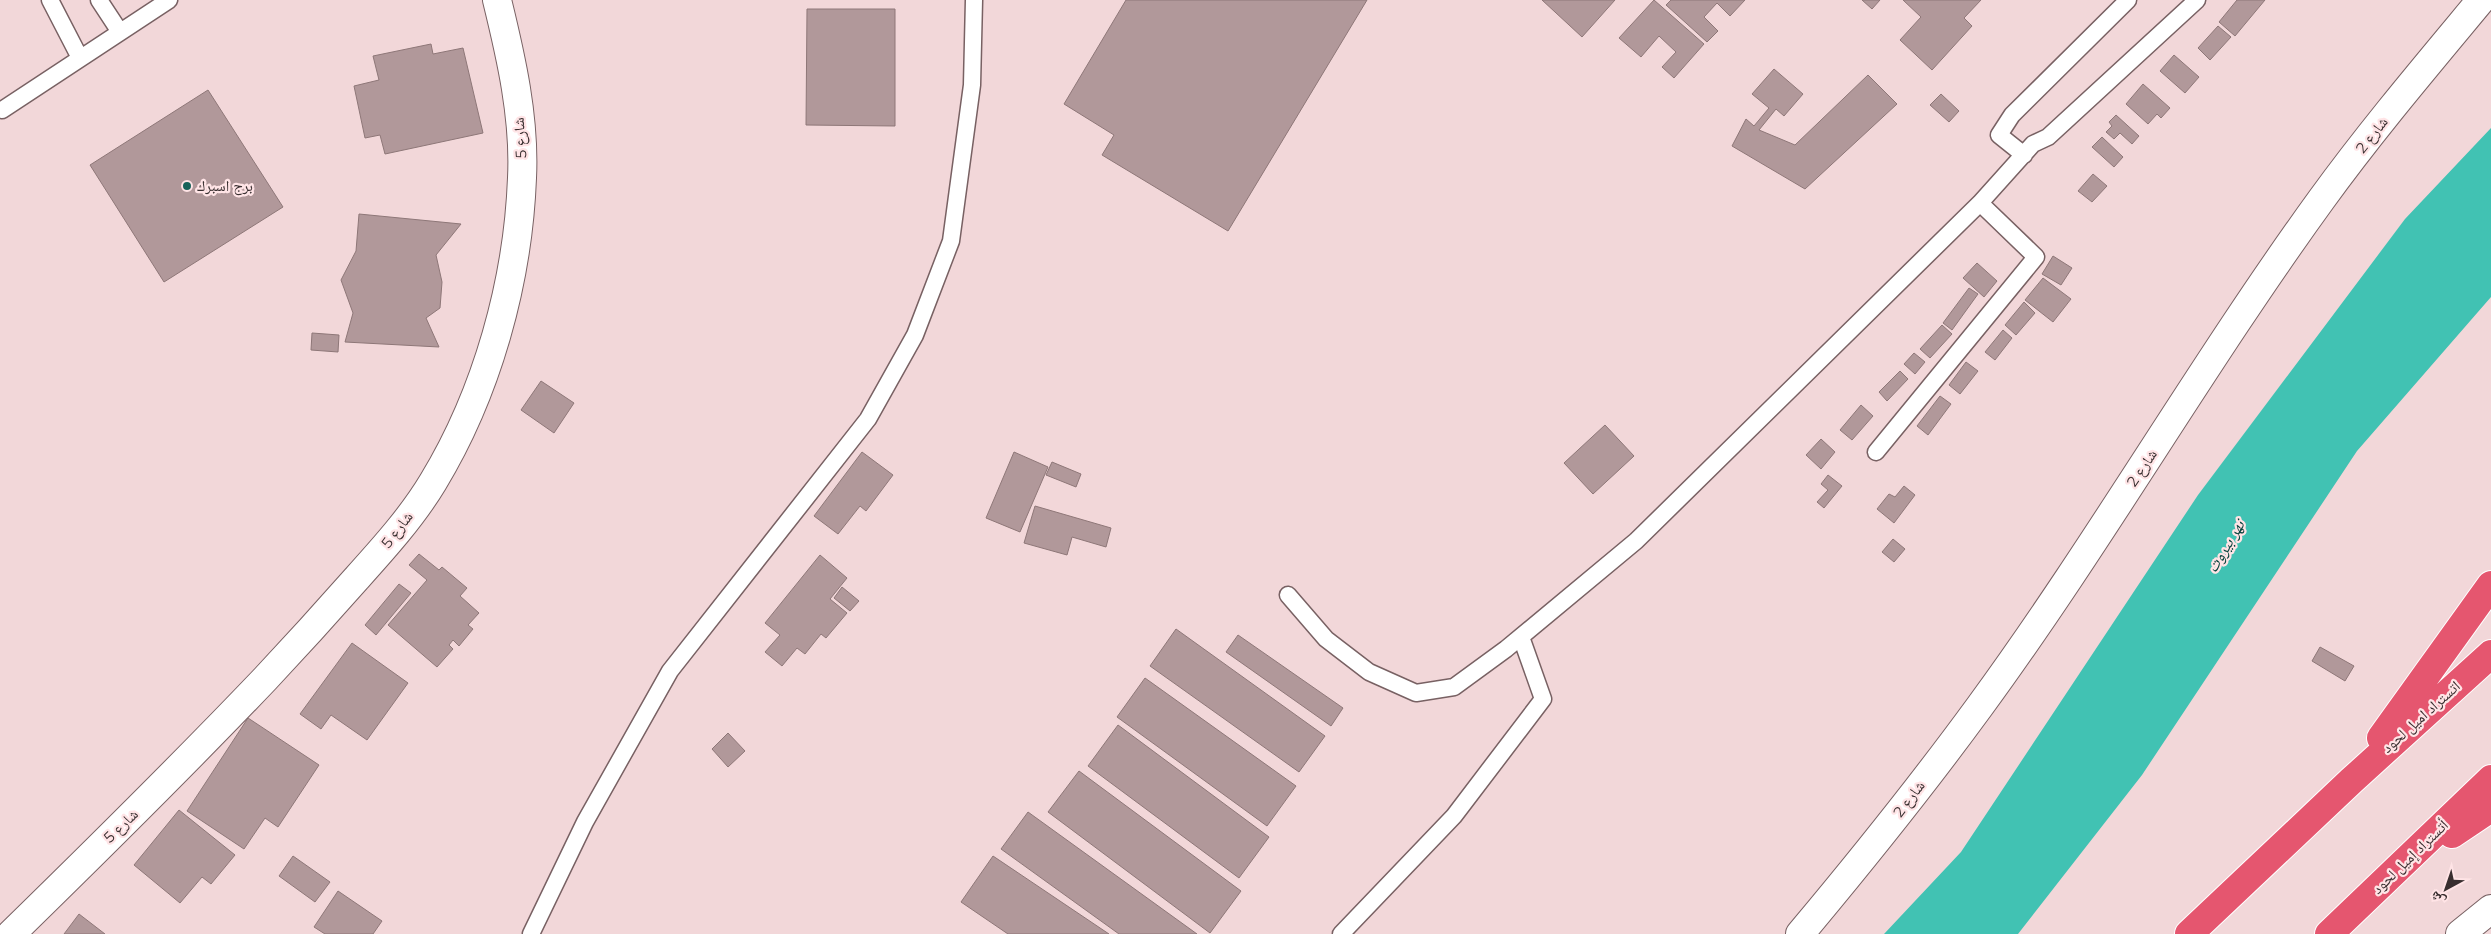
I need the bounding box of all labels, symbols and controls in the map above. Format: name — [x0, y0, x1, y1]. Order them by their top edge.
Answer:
street label: شارع 2 — [2352, 113, 2393, 157]
street label: شارع 5 — [509, 117, 531, 159]
place label: برج اسبرك — [197, 176, 253, 196]
marker: برج اسبرك — [181, 180, 193, 192]
street label: شارع 2 — [2122, 445, 2162, 491]
street label: شارع 5 — [377, 508, 417, 552]
water label: نهر بيروت — [2202, 514, 2250, 576]
street label: اتستراد اميل لحود — [2378, 676, 2464, 758]
street label: شارع 2 — [1889, 777, 1929, 821]
street label: شارع 5 — [99, 804, 143, 847]
street label: أتستراد إميل لحود — [2368, 815, 2453, 899]
north arrow — [2421, 864, 2471, 914]
text: ش — [2426, 887, 2449, 911]

